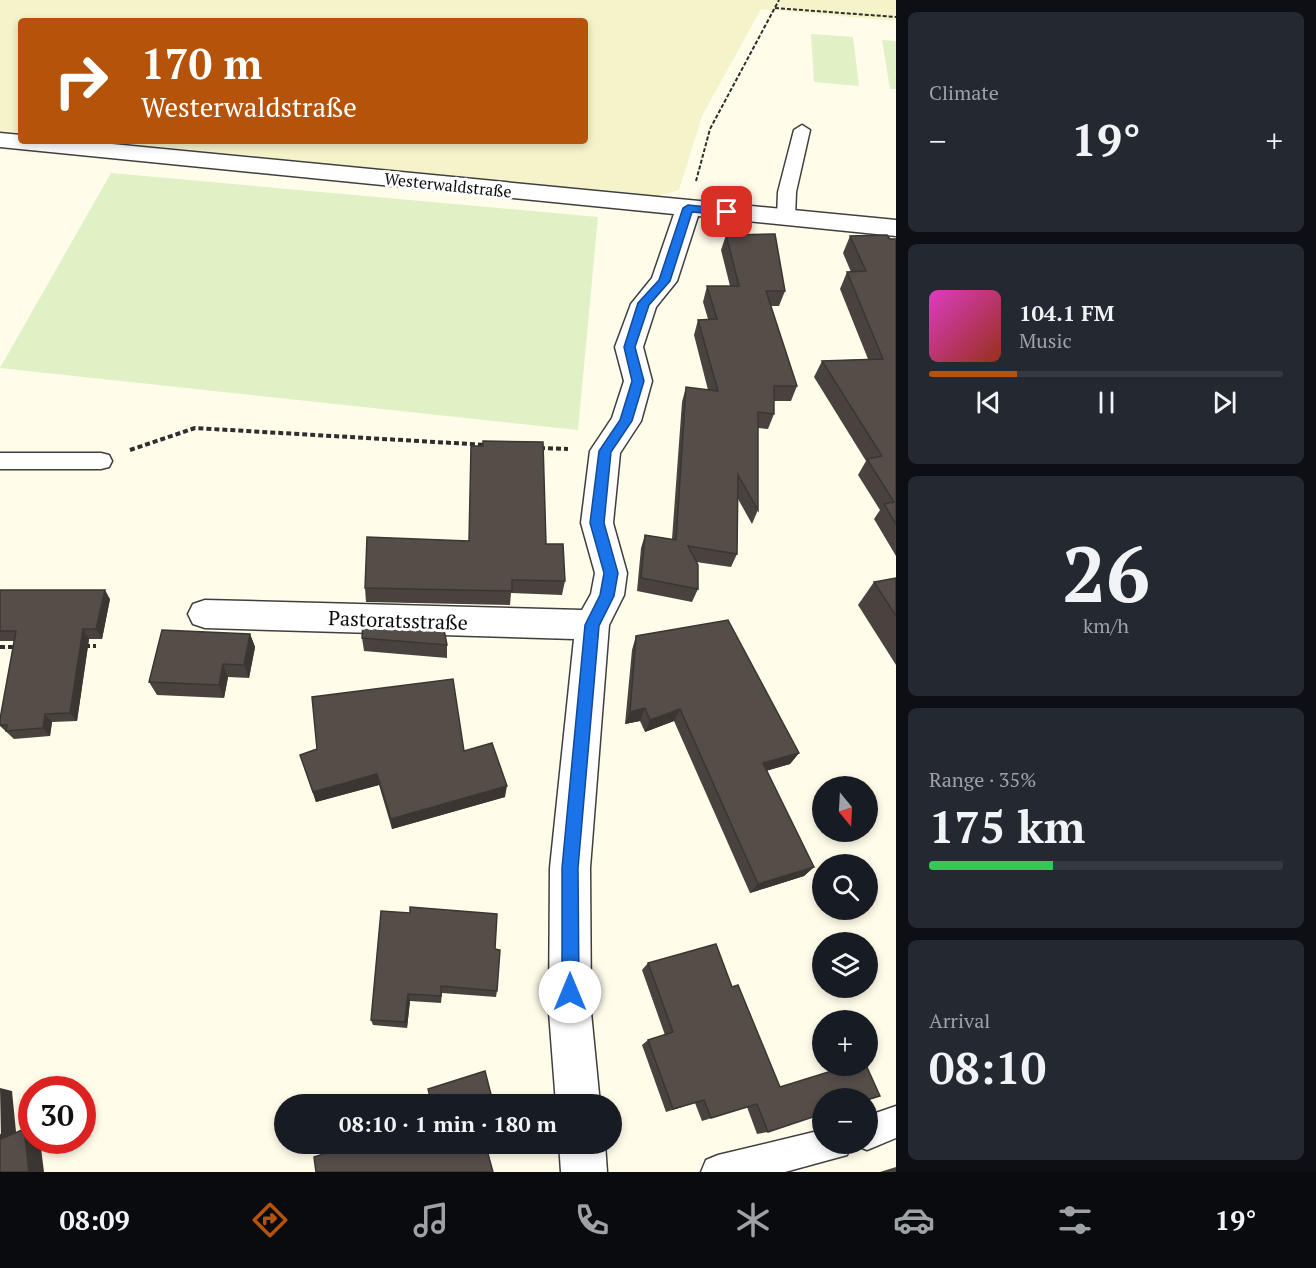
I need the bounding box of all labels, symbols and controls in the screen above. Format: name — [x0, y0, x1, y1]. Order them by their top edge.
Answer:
text: 170 m — [141, 35, 262, 91]
icon: right — [42, 42, 120, 120]
text: Climate — [929, 79, 999, 106]
text: Westerwaldstraße — [141, 89, 357, 125]
text: 19° — [1071, 109, 1141, 169]
text: − — [929, 119, 947, 162]
text: + — [1265, 119, 1283, 162]
street label: Westerwaldstraße — [383, 167, 513, 203]
pin — [701, 186, 752, 237]
icon: arrive — [710, 195, 743, 228]
text: 104.1 FM — [1019, 298, 1114, 327]
text: Music — [1019, 327, 1072, 354]
icon: previous — [972, 386, 1005, 419]
icon: pause — [1090, 386, 1123, 419]
icon: next — [1208, 386, 1241, 419]
text: 26 — [1062, 521, 1150, 624]
street label: Pastoratsstraße — [328, 604, 468, 636]
text: km/h — [1083, 612, 1129, 639]
text: Range · 35% — [929, 766, 1036, 793]
north arrow — [812, 776, 878, 842]
map controls — [812, 776, 878, 1154]
text: 175 km — [929, 796, 1085, 856]
button: search — [812, 854, 878, 920]
button: layers — [812, 932, 878, 998]
position arrow — [538, 960, 602, 1024]
text: Arrival — [929, 1007, 990, 1034]
button: + — [812, 1010, 878, 1076]
text: 08:10 — [929, 1037, 1046, 1097]
speed limit sign: 30 — [18, 1076, 96, 1154]
button: − — [812, 1088, 878, 1154]
text: 08:10 · 1 min · 180 m — [339, 1109, 557, 1138]
icon: directions — [249, 1199, 291, 1241]
icon: music — [410, 1199, 452, 1241]
icon: phone — [571, 1199, 613, 1241]
icon: climate — [732, 1199, 774, 1241]
icon: car — [893, 1199, 935, 1241]
icon: filters — [1054, 1199, 1096, 1241]
text: 08:09 — [60, 1202, 130, 1238]
text: 19° — [1215, 1202, 1256, 1238]

